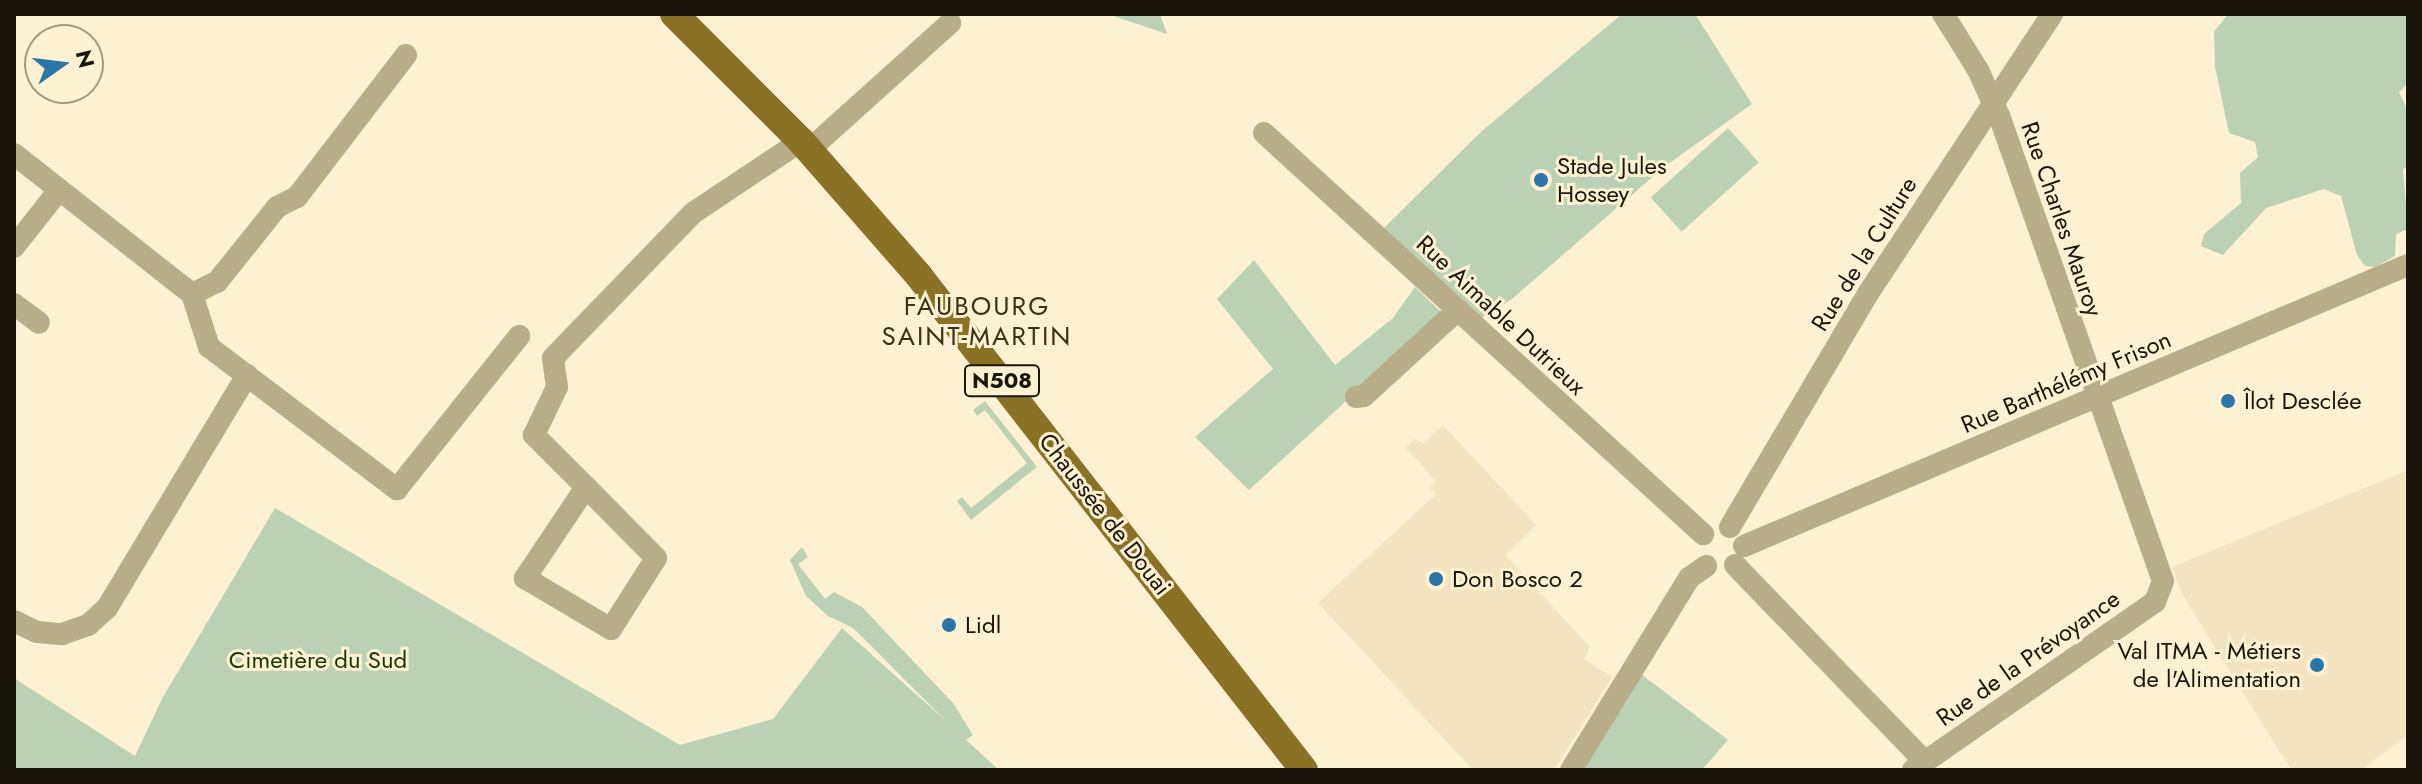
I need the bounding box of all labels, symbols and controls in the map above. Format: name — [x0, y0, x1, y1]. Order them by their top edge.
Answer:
north arrow — [24, 24, 104, 104]
text: N — [68, 46, 103, 71]
street label: Rue Charles Mauroy — [2015, 118, 2109, 320]
place label: Stade Jules Hossey — [1557, 152, 1667, 208]
marker: Stade Jules Hossey — [1532, 171, 1550, 189]
street label: Rue de la Culture — [1805, 172, 1923, 336]
street label: Rue Aimable Dutrieux — [1410, 229, 1592, 401]
district label: FAUBOURG SAINT-MARTIN — [882, 291, 1072, 352]
street label: Rue Barthélémy Frison — [1957, 325, 2175, 439]
road number: N508 — [962, 363, 1042, 399]
place label: Îlot Desclée — [2244, 387, 2362, 415]
marker: Îlot Desclée — [2219, 392, 2237, 410]
street label: Chaussée de Douai — [1033, 427, 1177, 601]
place label: Don Bosco 2 — [1452, 565, 1583, 593]
marker: Don Bosco 2 — [1427, 570, 1445, 588]
street label: Rue de la Prévoyance — [1931, 584, 2125, 732]
place label: Lidl — [965, 611, 1001, 639]
marker: Lidl — [940, 616, 958, 634]
place label: Val ITMA - Métiers de l'Alimentation — [2117, 637, 2301, 693]
park label: Cimetière du Sud — [229, 646, 407, 674]
marker: Val ITMA - Métiers de l'Alimentation — [2308, 656, 2326, 674]

